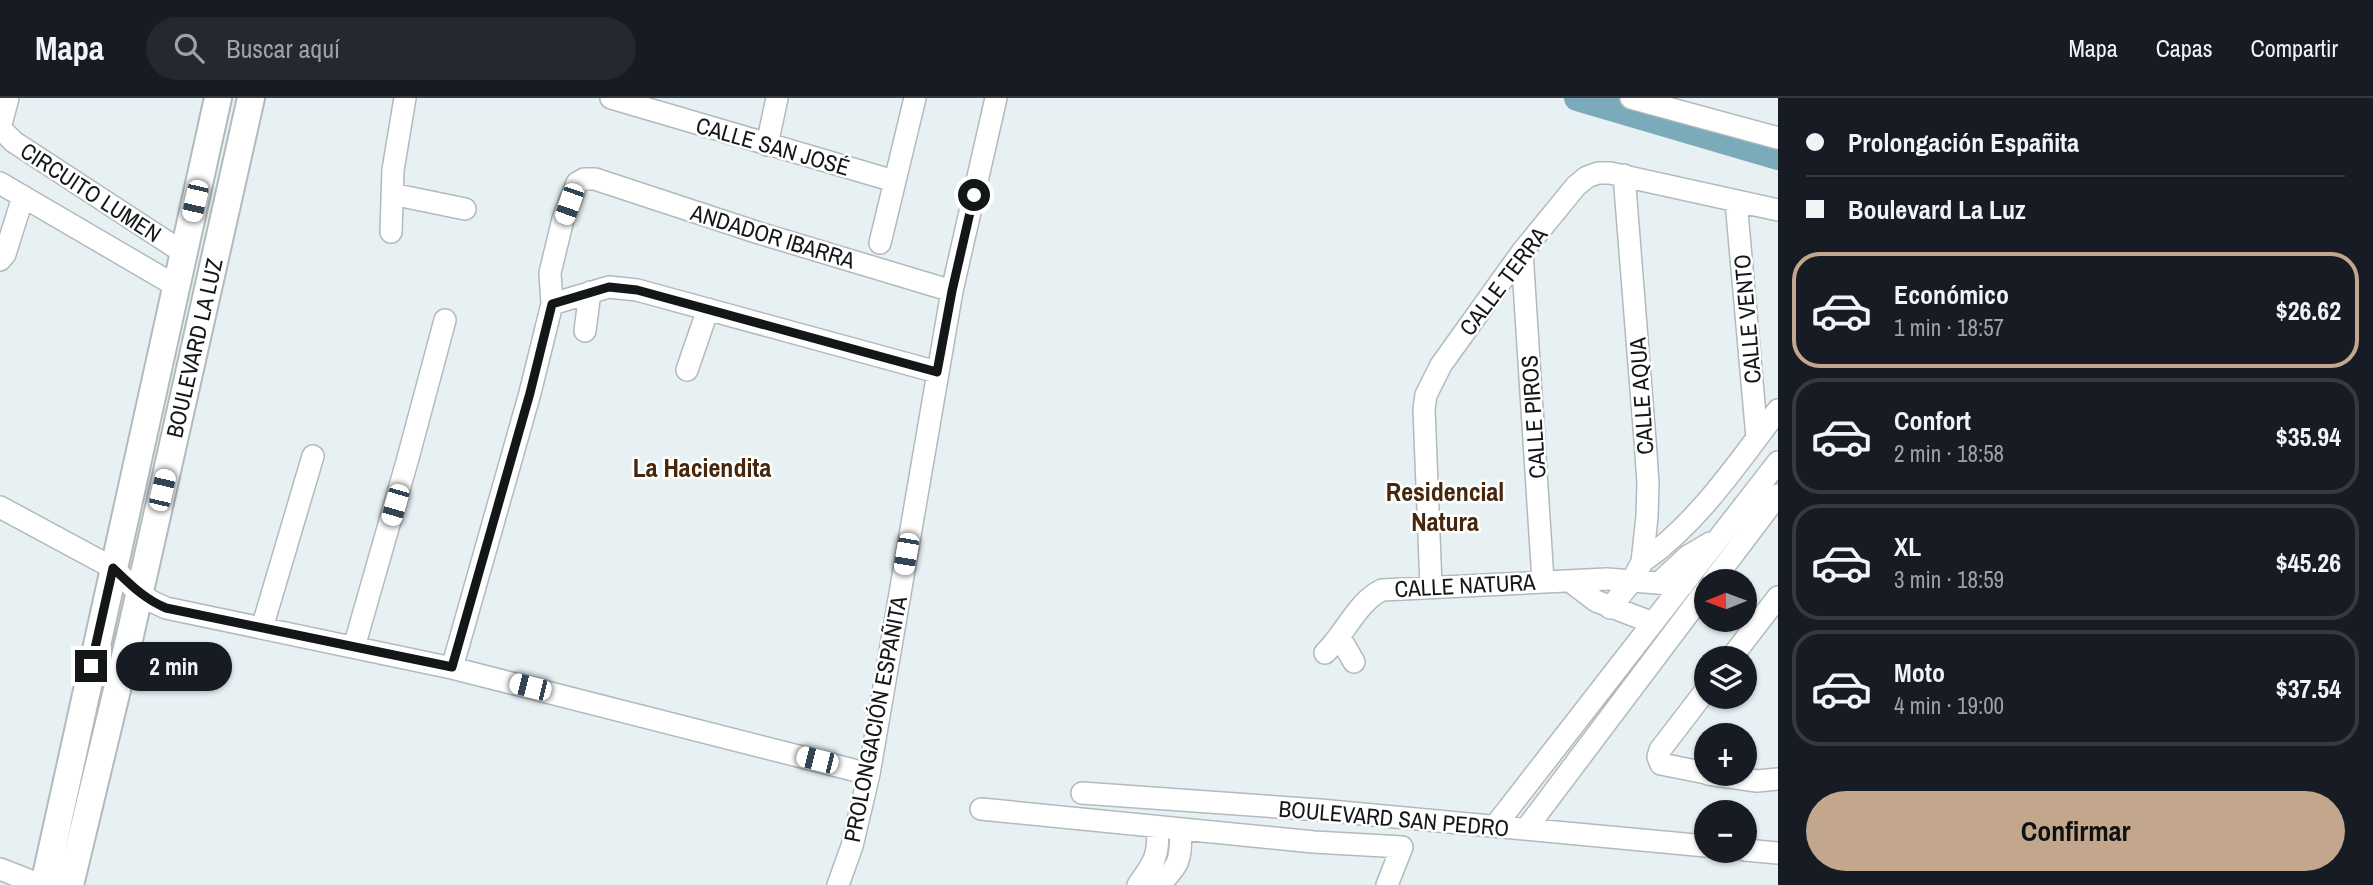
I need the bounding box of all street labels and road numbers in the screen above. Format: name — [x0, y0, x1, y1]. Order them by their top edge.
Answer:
street label: CALLE SAN JOSÉ — [693, 109, 853, 183]
street label: CIRCUITO LUMEN — [15, 135, 167, 249]
street label: ANDADOR IBARRA — [686, 196, 859, 276]
street label: CALLE TERRA — [1452, 220, 1554, 342]
street label: CALLE VENTO — [1726, 253, 1768, 385]
street label: BOULEVARD LA LUZ — [158, 255, 230, 441]
street label: CALLE AQUA — [1621, 336, 1661, 456]
street label: CALLE PIROS — [1513, 354, 1553, 480]
street label: CALLE NATURA — [1394, 566, 1537, 604]
street label: PROLONGACIÓN ESPAÑITA — [836, 593, 914, 845]
street label: BOULEVARD SAN PEDRO — [1277, 792, 1511, 844]

